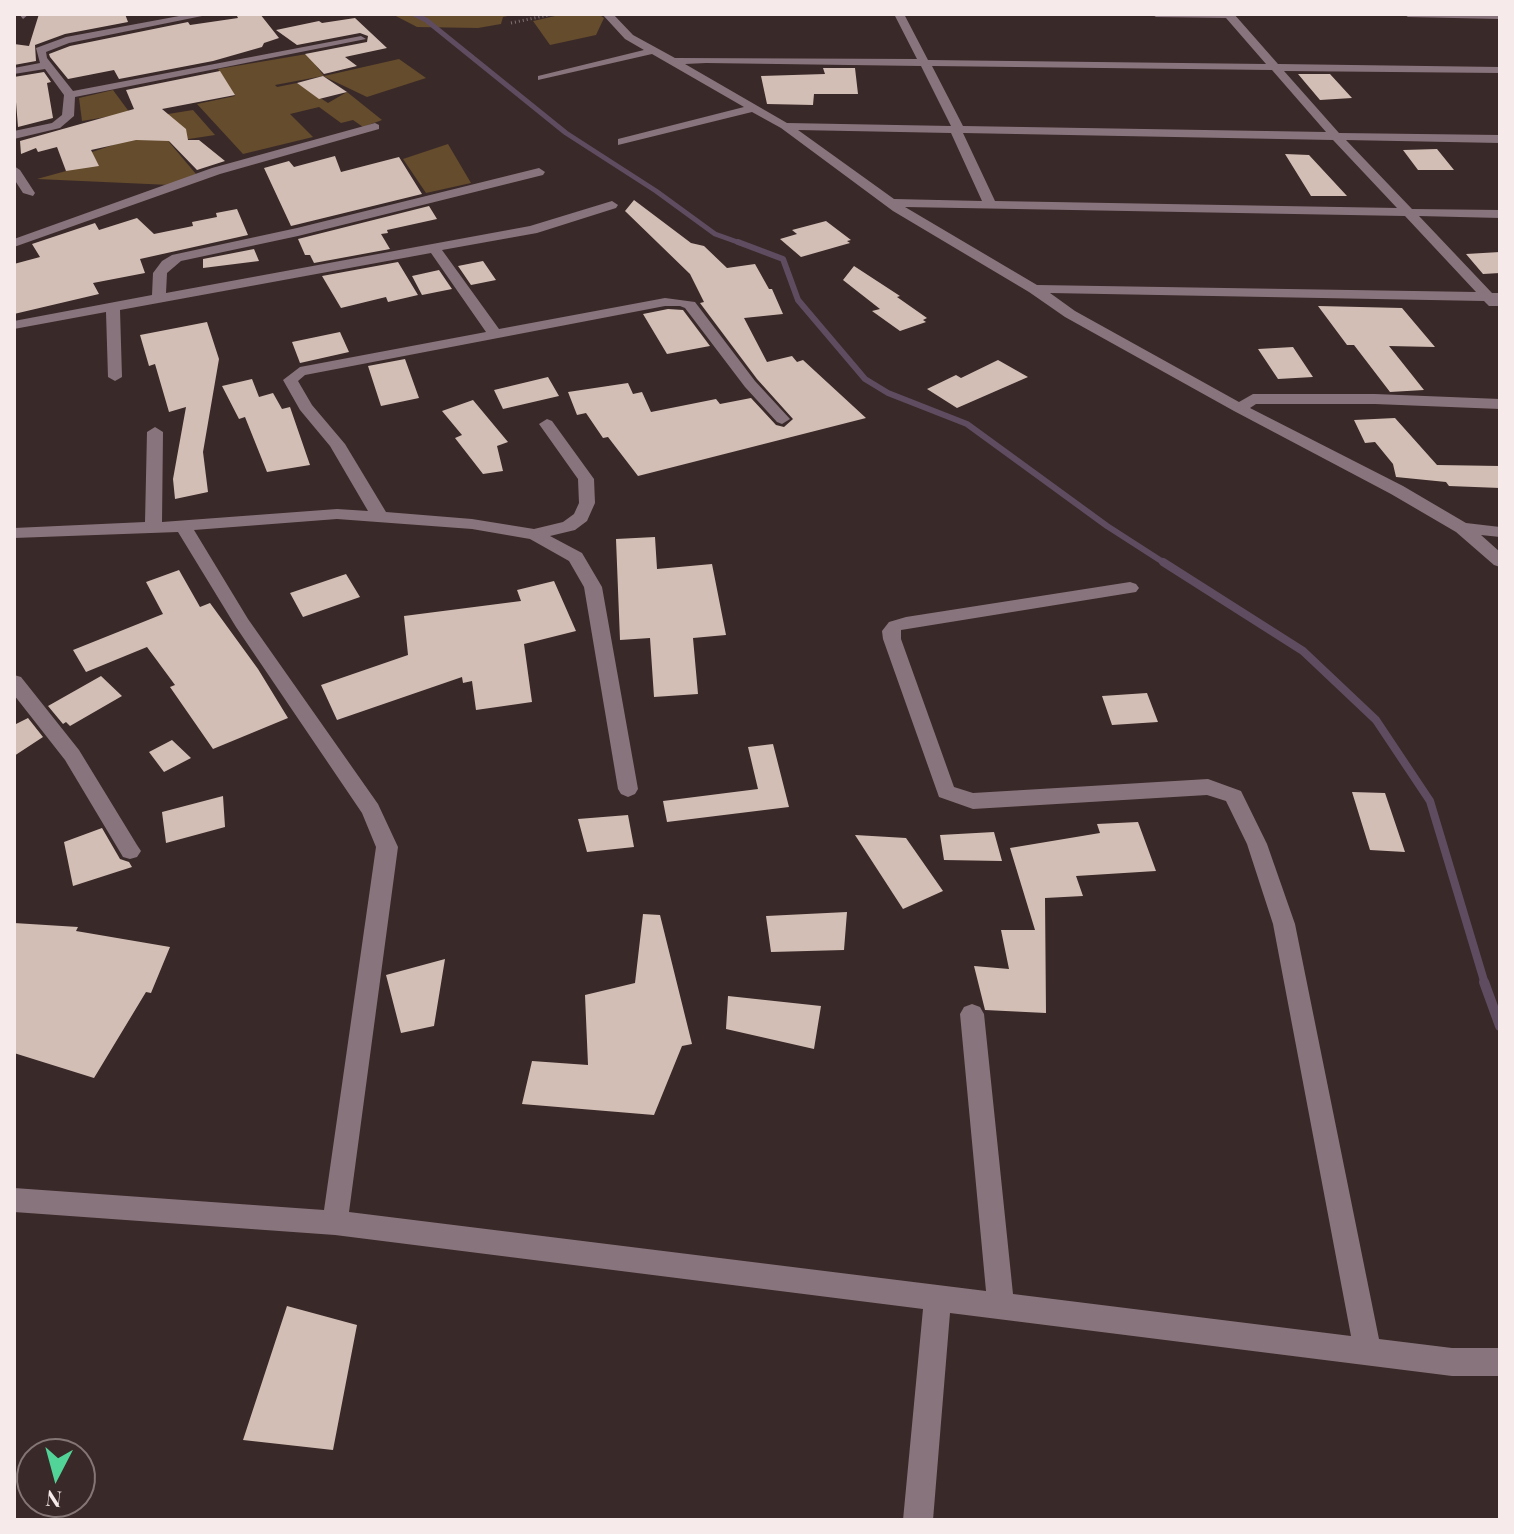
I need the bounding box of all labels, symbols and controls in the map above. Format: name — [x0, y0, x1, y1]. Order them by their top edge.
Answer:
north arrow — [16, 1438, 96, 1518]
text: N — [44, 1484, 63, 1516]

